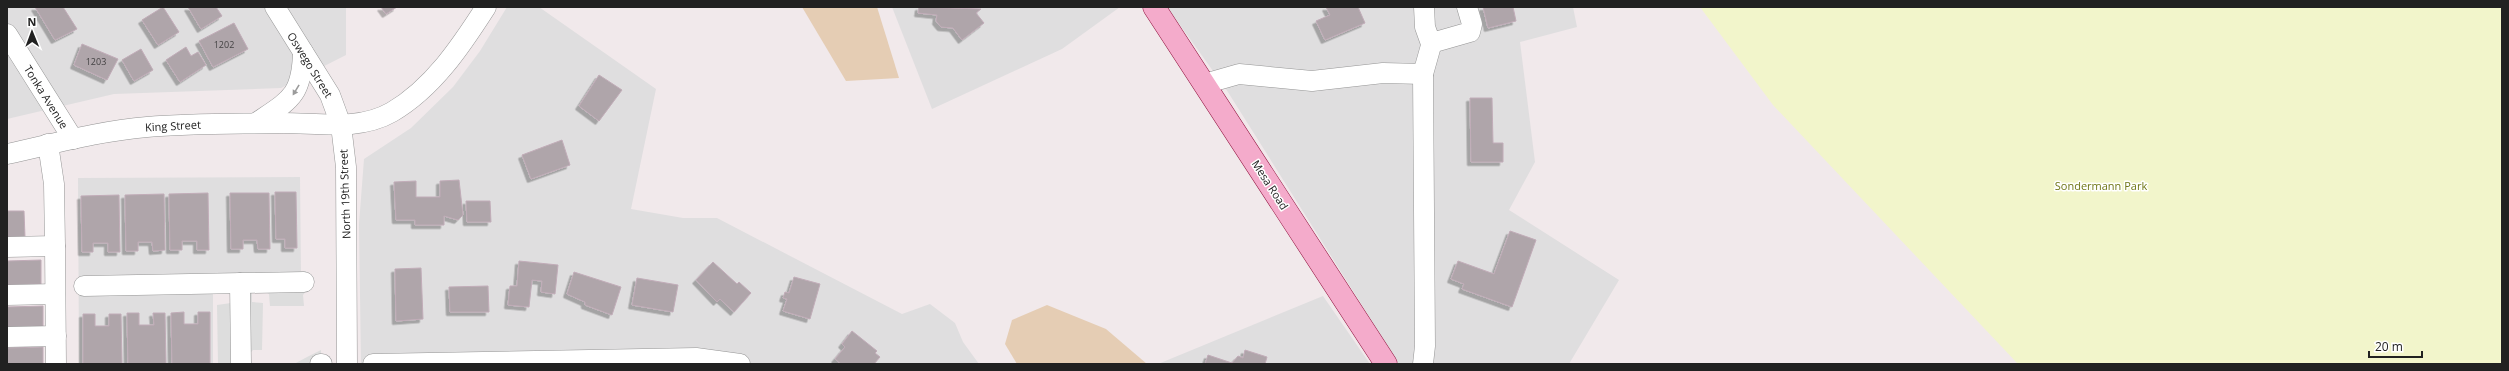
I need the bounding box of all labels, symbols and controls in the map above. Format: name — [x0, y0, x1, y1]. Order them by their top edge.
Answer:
north arrow — [12, 12, 52, 52]
text: N — [27, 14, 36, 29]
street label: Oswego Street — [284, 29, 337, 100]
house number: 1202 — [214, 38, 234, 51]
house number: 1203 — [86, 55, 106, 68]
street label: Tonka Avenue — [21, 62, 72, 131]
one-way arrow — [293, 84, 300, 96]
street label: King Street — [145, 117, 201, 134]
street label: North 19th Street — [335, 149, 354, 239]
street label: Mesa Road — [1249, 157, 1292, 213]
park label: Sondermann Park — [2055, 178, 2147, 193]
scale bar — [2369, 333, 2422, 359]
text: 20 m — [2375, 338, 2403, 355]

